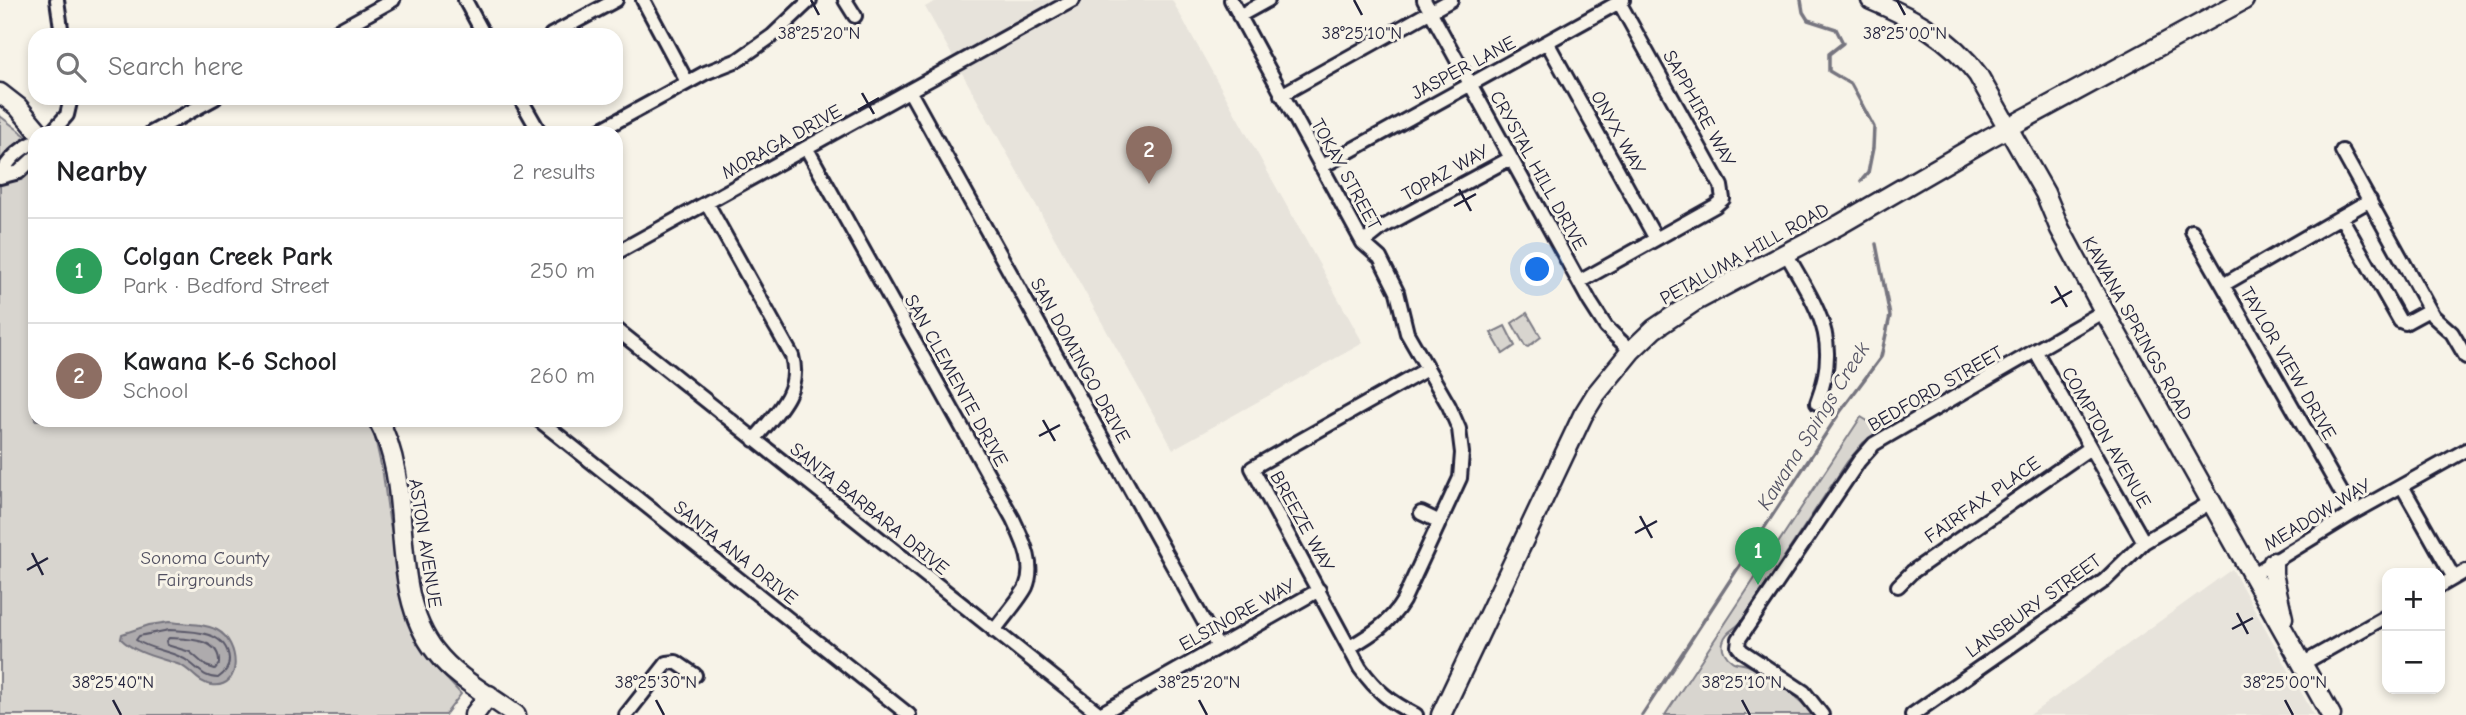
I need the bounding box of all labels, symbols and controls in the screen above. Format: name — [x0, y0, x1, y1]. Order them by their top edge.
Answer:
text: 38°25'20"N — [778, 23, 860, 44]
text: 38°25'10"N — [1322, 23, 1402, 44]
text: 38°25'00"N — [1863, 23, 1947, 44]
search box — [28, 28, 623, 105]
street label: JASPER LANE — [1408, 31, 1519, 104]
street label: SAPPHIRE WAY — [1658, 46, 1741, 171]
icon: search — [52, 48, 90, 86]
text: Search here — [108, 52, 243, 82]
street label: CRYSTAL HILL DRIVE — [1485, 87, 1591, 254]
street label: ONYX WAY — [1586, 87, 1650, 179]
street label: MORAGA DRIVE — [718, 100, 845, 184]
street label: TOKAY STREET — [1306, 115, 1386, 234]
pin: 2 — [1126, 126, 1172, 184]
street label: TOPAZ WAY — [1398, 140, 1493, 206]
text: Nearby — [56, 154, 147, 189]
text: 2 results — [513, 158, 595, 185]
street label: PETALUMA HILL ROAD — [1656, 198, 1833, 310]
street label: KAWANA SPRINGS ROAD — [2077, 233, 2197, 424]
text: Colgan Creek Park — [123, 242, 333, 272]
your location — [1520, 252, 1554, 286]
text: 1 — [74, 257, 84, 284]
text: 250 m — [530, 257, 595, 284]
text: Park · Bedford Street — [123, 272, 329, 299]
street label: SAN DOMINGO DRIVE — [1026, 274, 1135, 447]
street label: TAYLOR VIEW DRIVE — [2235, 283, 2341, 444]
street label: SAN CLEMENTE DRIVE — [900, 291, 1013, 470]
water label: Kawana Spings Creek — [1752, 337, 1875, 514]
street label: BEDFORD STREET — [1864, 341, 2007, 436]
text: Kawana K-6 School — [123, 347, 337, 377]
text: 2 — [73, 362, 85, 389]
text: 260 m — [530, 362, 595, 389]
street label: COMPTON AVENUE — [2057, 363, 2155, 512]
text: School — [123, 377, 188, 404]
street label: SANTA BARBARA DRIVE — [786, 438, 953, 580]
street label: FAIRFAX PLACE — [1921, 452, 2045, 548]
street label: BREEZE WAY — [1265, 467, 1339, 576]
street label: MEADOW WAY — [2260, 474, 2376, 556]
street label: ASTON AVENUE — [404, 477, 446, 609]
street label: SANTA ANA DRIVE — [669, 496, 802, 609]
pin: 1 — [1735, 527, 1781, 585]
park label: Sonoma County Fairgrounds — [141, 547, 270, 591]
street label: LANSBURY STREET — [1962, 549, 2106, 662]
map controls — [2382, 568, 2445, 694]
button: + — [2382, 568, 2445, 631]
street label: ELSINORE WAY — [1176, 574, 1300, 656]
button: − — [2382, 631, 2445, 694]
text: 38°25'40"N — [72, 672, 154, 693]
text: 38°25'30"N — [615, 672, 697, 693]
text: 38°25'20"N — [1158, 672, 1240, 693]
text: 38°25'10"N — [1702, 672, 1782, 693]
text: 38°25'00"N — [2243, 672, 2327, 693]

